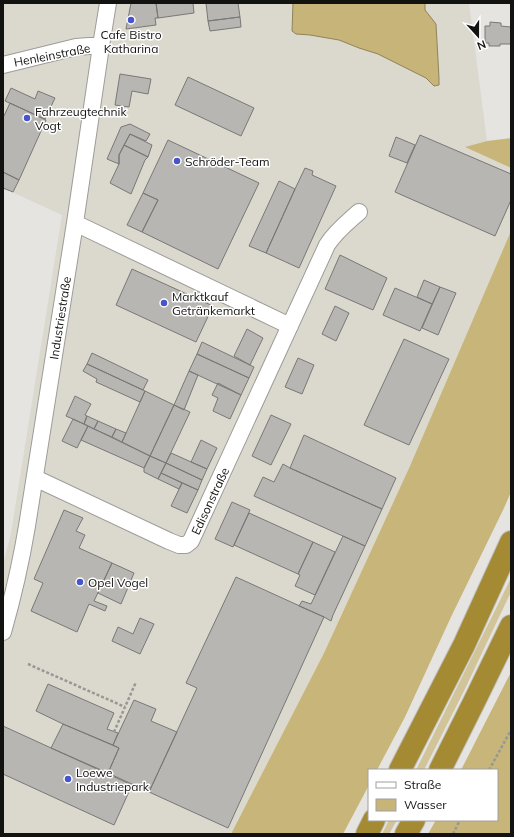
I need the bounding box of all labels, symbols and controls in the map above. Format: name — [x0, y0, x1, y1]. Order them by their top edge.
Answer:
marker: Cafe Bistro Katharina — [126, 15, 136, 25]
north arrow — [458, 16, 498, 56]
place label: Cafe Bistro Katharina — [101, 27, 162, 56]
text: N — [475, 37, 488, 53]
street label: Henleinstraße — [12, 40, 92, 70]
place label: Fahrzeugtechnik Vogt — [35, 104, 127, 133]
marker: Fahrzeugtechnik Vogt — [22, 113, 32, 123]
place label: Schröder-Team — [185, 154, 270, 169]
marker: Schröder-Team — [172, 156, 182, 166]
street label: Industriestraße — [46, 275, 74, 361]
place label: Marktkauf Getränkemarkt — [172, 289, 255, 318]
marker: Marktkauf Getränkemarkt — [159, 298, 169, 308]
street label: Edisonstraße — [188, 465, 232, 537]
place label: Opel Vogel — [88, 575, 148, 590]
marker: Opel Vogel — [75, 577, 85, 587]
place label: Loewe Industriepark — [76, 765, 150, 794]
legend — [368, 769, 498, 821]
marker: Loewe Industriepark — [63, 774, 73, 784]
text: Straße — [404, 777, 441, 792]
text: Wasser — [404, 797, 447, 812]

